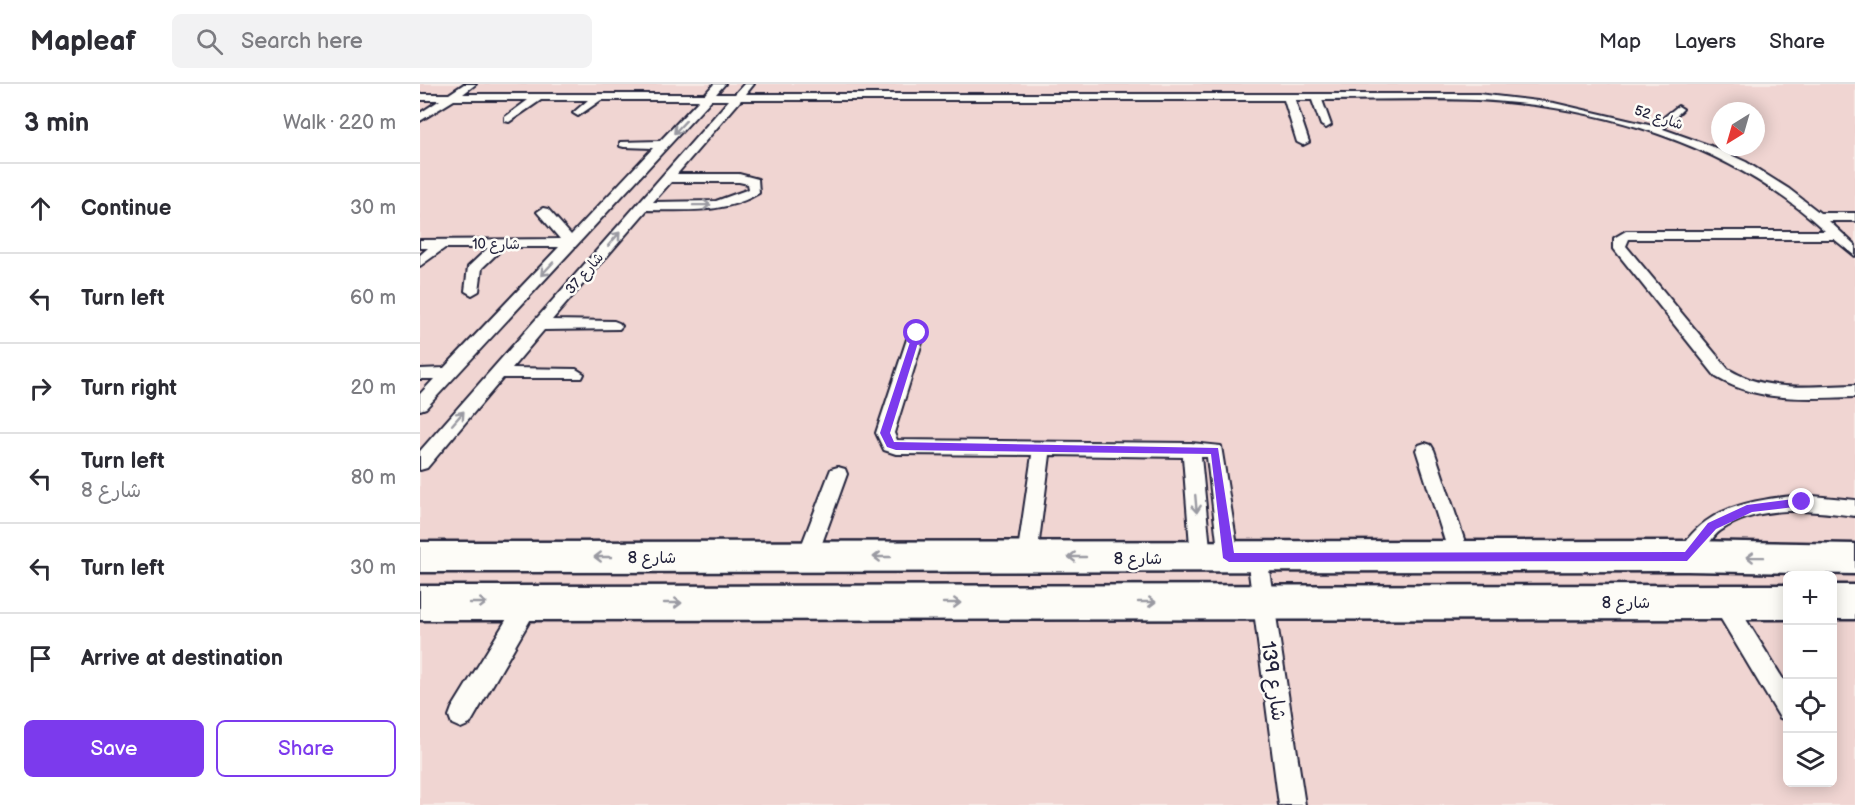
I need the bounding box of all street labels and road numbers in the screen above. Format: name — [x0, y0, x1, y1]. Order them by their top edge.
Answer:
street label: شارع 52 — [1632, 102, 1685, 134]
street label: شارع 10 — [472, 236, 520, 254]
street label: شارع 37 — [562, 249, 608, 298]
street label: شارع 8 — [628, 549, 676, 569]
street label: شارع 8 — [1114, 550, 1162, 570]
street label: شارع 8 — [1602, 594, 1650, 614]
street label: شارع 139 — [1255, 640, 1290, 723]

